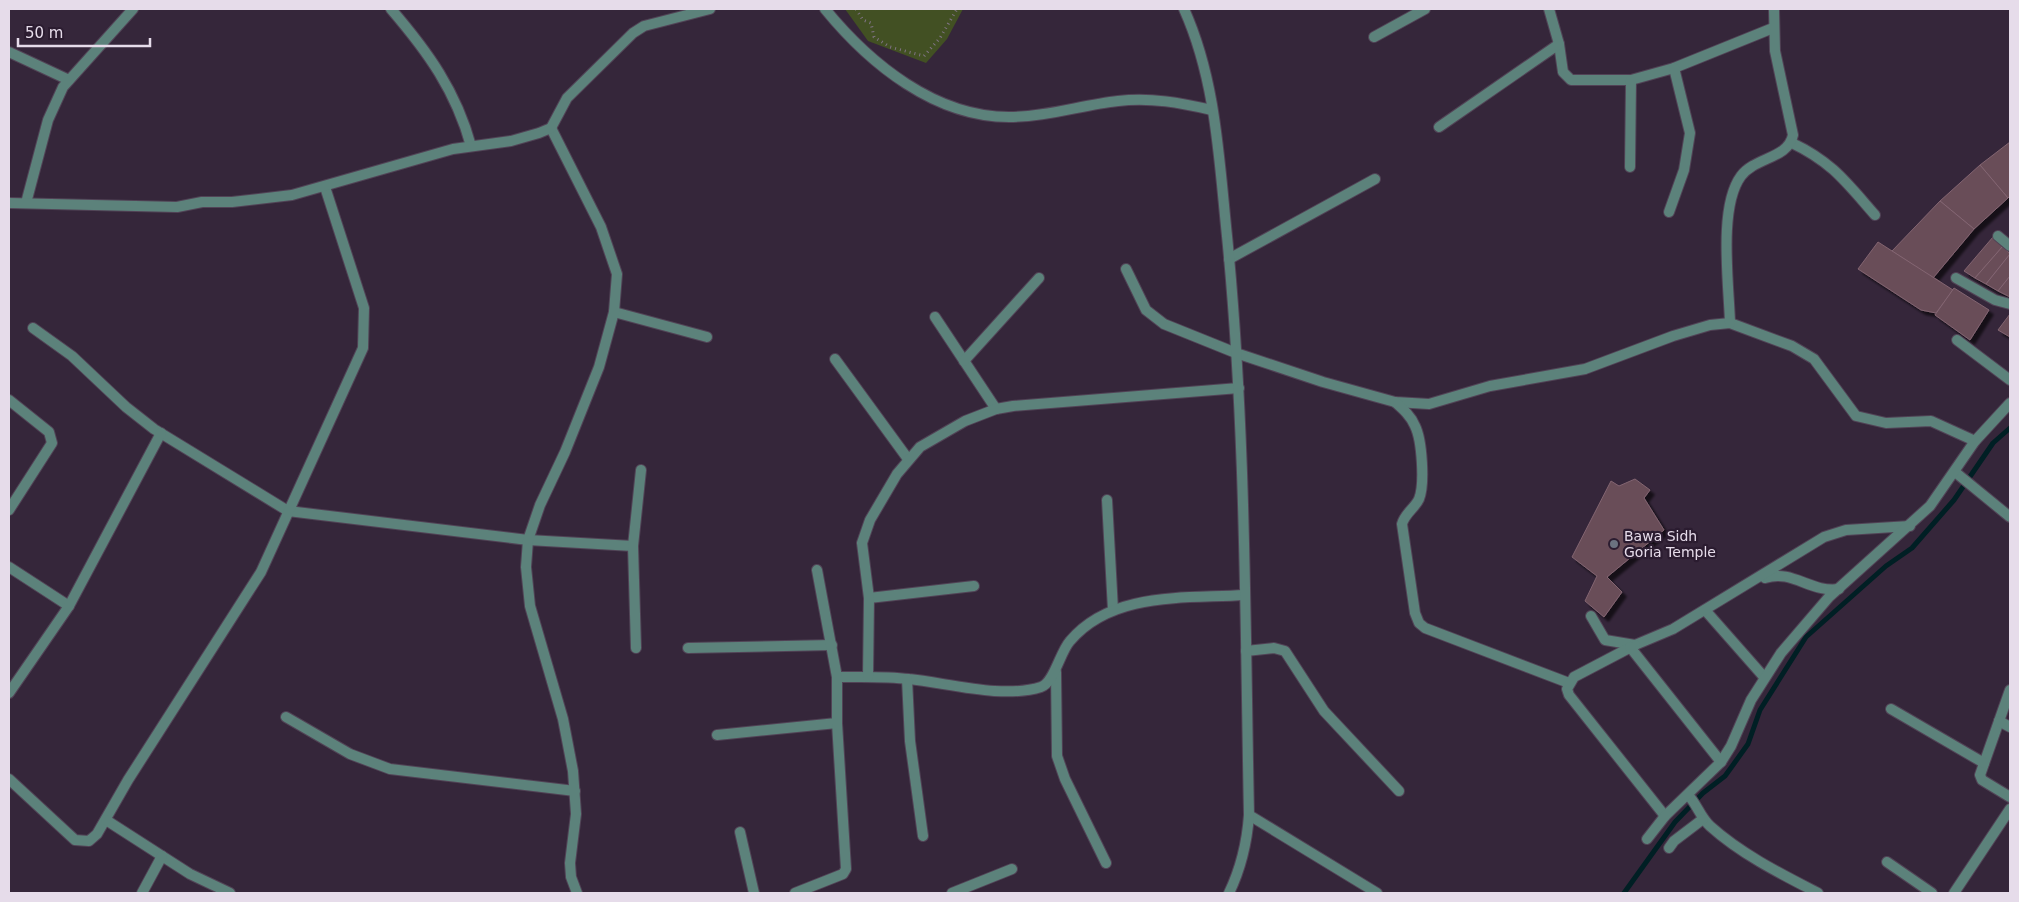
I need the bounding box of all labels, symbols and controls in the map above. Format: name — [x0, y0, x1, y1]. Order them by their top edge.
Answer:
scale bar — [18, 15, 150, 47]
text: 50 m — [25, 24, 63, 42]
place label: Bawa Sidh Goria Temple — [1624, 528, 1716, 560]
marker: Bawa Sidh Goria Temple — [1608, 538, 1620, 550]

